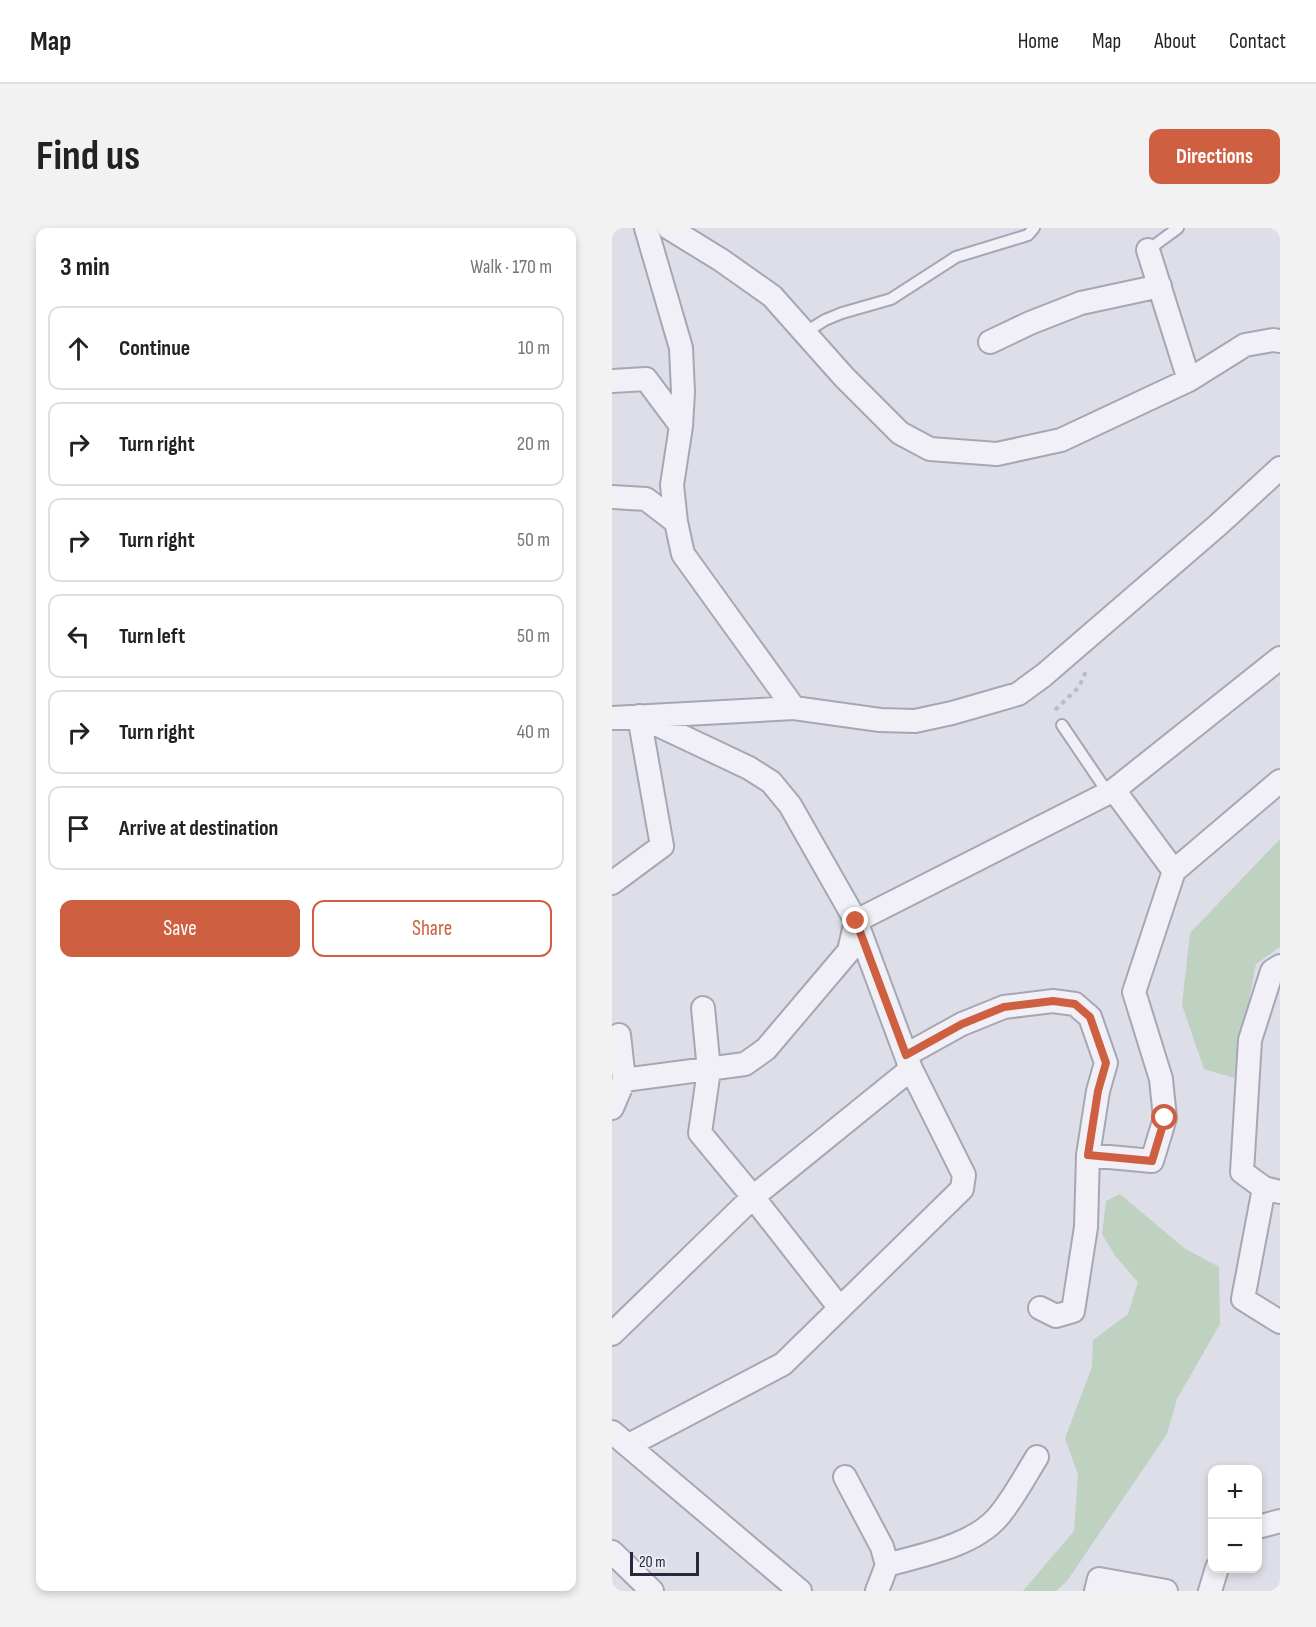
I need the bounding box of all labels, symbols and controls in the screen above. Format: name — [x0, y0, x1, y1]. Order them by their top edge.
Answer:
text: Map — [30, 25, 71, 58]
text: Home — [1018, 29, 1059, 54]
text: Map — [1092, 29, 1121, 54]
text: About — [1154, 29, 1196, 54]
text: Contact — [1229, 29, 1286, 54]
button: Directions — [1149, 129, 1280, 184]
text: Find us — [36, 131, 140, 182]
text: 3 min — [60, 252, 110, 283]
text: Walk · 170 m — [470, 255, 552, 279]
icon: ahead — [62, 332, 95, 365]
text: Continue — [119, 335, 190, 362]
text: 10 m — [518, 336, 550, 360]
icon: right — [62, 428, 95, 461]
text: Turn right — [119, 431, 195, 458]
text: 20 m — [517, 432, 550, 456]
icon: right — [62, 524, 95, 557]
text: Turn right — [119, 527, 195, 554]
text: 50 m — [517, 528, 550, 552]
icon: left — [62, 620, 95, 653]
text: Turn left — [119, 623, 185, 650]
text: 50 m — [517, 624, 550, 648]
icon: right — [62, 716, 95, 749]
text: Turn right — [119, 719, 195, 746]
text: 40 m — [517, 720, 550, 744]
icon: arrive — [62, 812, 95, 845]
text: Arrive at destination — [119, 815, 278, 842]
button: Save — [60, 900, 300, 957]
button: Share — [312, 900, 552, 957]
route end — [842, 907, 868, 933]
route start — [1151, 1104, 1177, 1130]
map controls — [1208, 1465, 1262, 1573]
button: + — [1208, 1465, 1262, 1519]
button: − — [1208, 1519, 1262, 1573]
scale bar — [630, 1549, 699, 1576]
text: 20 m — [639, 1553, 666, 1572]

